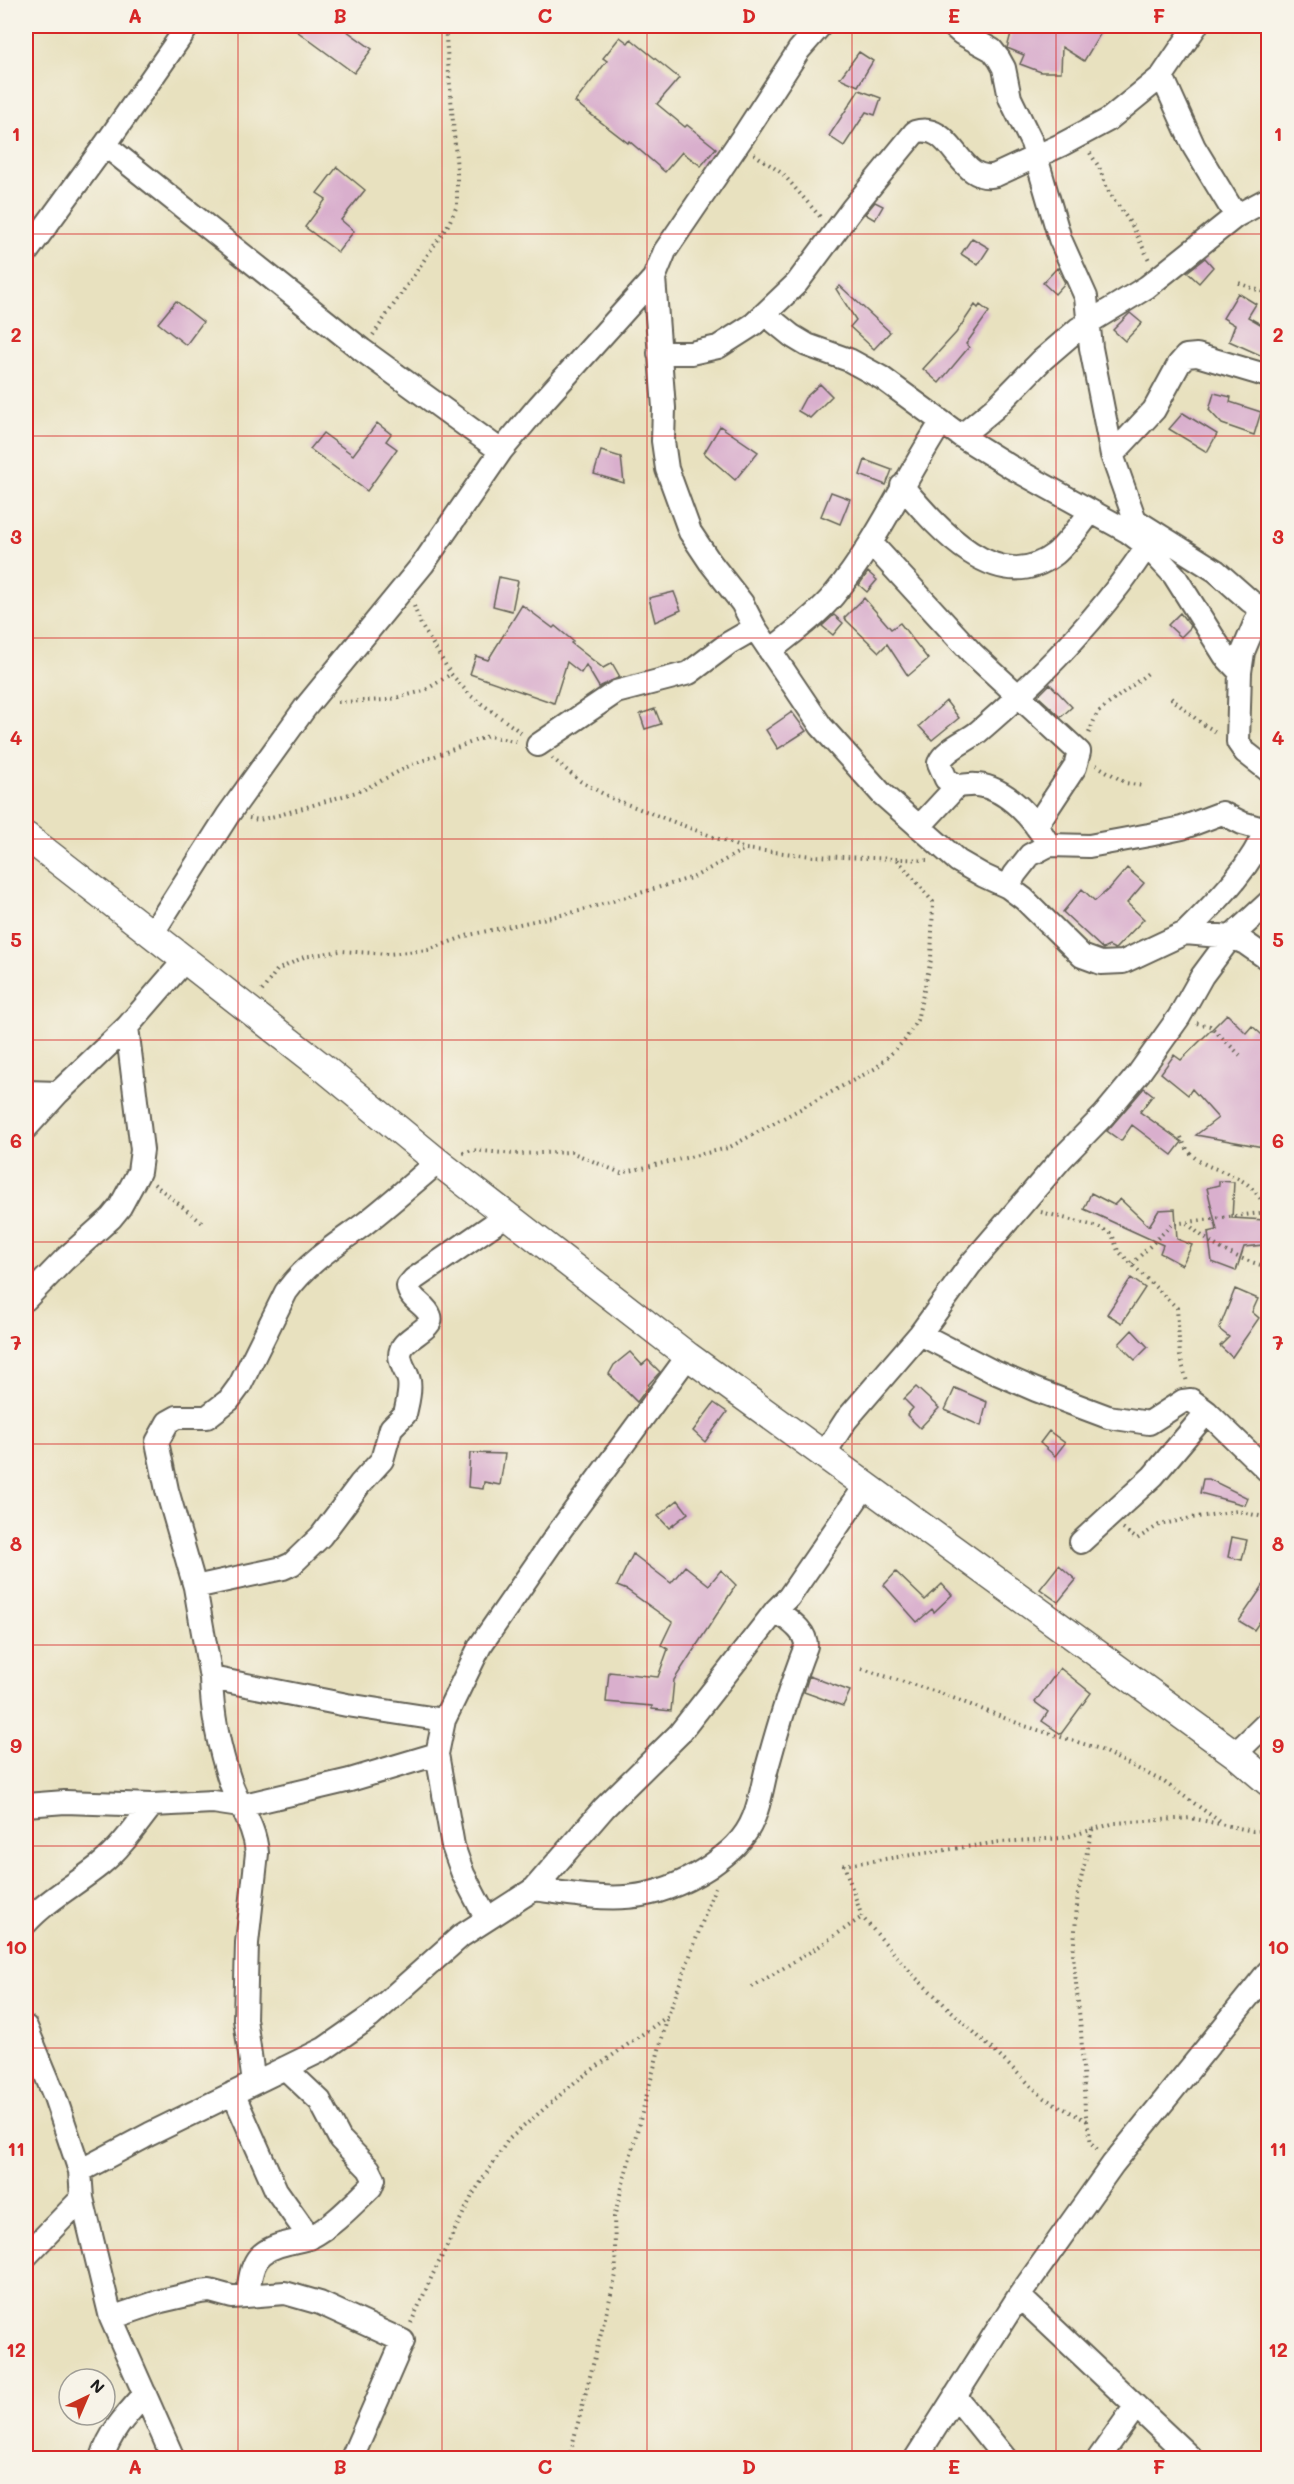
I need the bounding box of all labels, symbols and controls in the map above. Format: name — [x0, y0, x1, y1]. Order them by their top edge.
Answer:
text: A — [128, 2, 142, 28]
text: B — [333, 2, 347, 28]
text: C — [538, 2, 553, 28]
text: D — [742, 2, 756, 28]
text: E — [948, 2, 960, 28]
text: F — [1153, 2, 1166, 28]
text: 1 — [12, 120, 20, 146]
text: 1 — [1274, 120, 1282, 146]
text: 2 — [10, 321, 22, 347]
text: 2 — [1272, 321, 1284, 347]
text: 3 — [10, 523, 22, 549]
text: 3 — [1272, 523, 1284, 549]
text: 4 — [10, 724, 23, 750]
text: 4 — [1272, 724, 1285, 750]
text: 5 — [10, 926, 22, 952]
text: 5 — [1272, 926, 1284, 952]
text: 6 — [10, 1127, 22, 1153]
text: 6 — [1272, 1127, 1284, 1153]
text: 7 — [10, 1329, 22, 1355]
text: 7 — [1272, 1329, 1284, 1355]
text: 8 — [10, 1530, 22, 1556]
text: 8 — [1272, 1530, 1284, 1556]
text: 9 — [10, 1732, 22, 1758]
text: 9 — [1272, 1732, 1284, 1758]
text: 10 — [5, 1933, 27, 1959]
text: 10 — [1267, 1933, 1289, 1959]
text: 11 — [7, 2135, 25, 2161]
text: 11 — [1269, 2135, 1287, 2161]
text: 12 — [6, 2336, 26, 2362]
text: 12 — [1268, 2336, 1288, 2362]
north arrow — [57, 2367, 117, 2427]
text: N — [86, 2374, 109, 2398]
text: A — [128, 2453, 142, 2479]
text: B — [333, 2453, 347, 2479]
text: C — [538, 2453, 553, 2479]
text: D — [742, 2453, 756, 2479]
text: E — [948, 2453, 960, 2479]
text: F — [1153, 2453, 1166, 2479]

